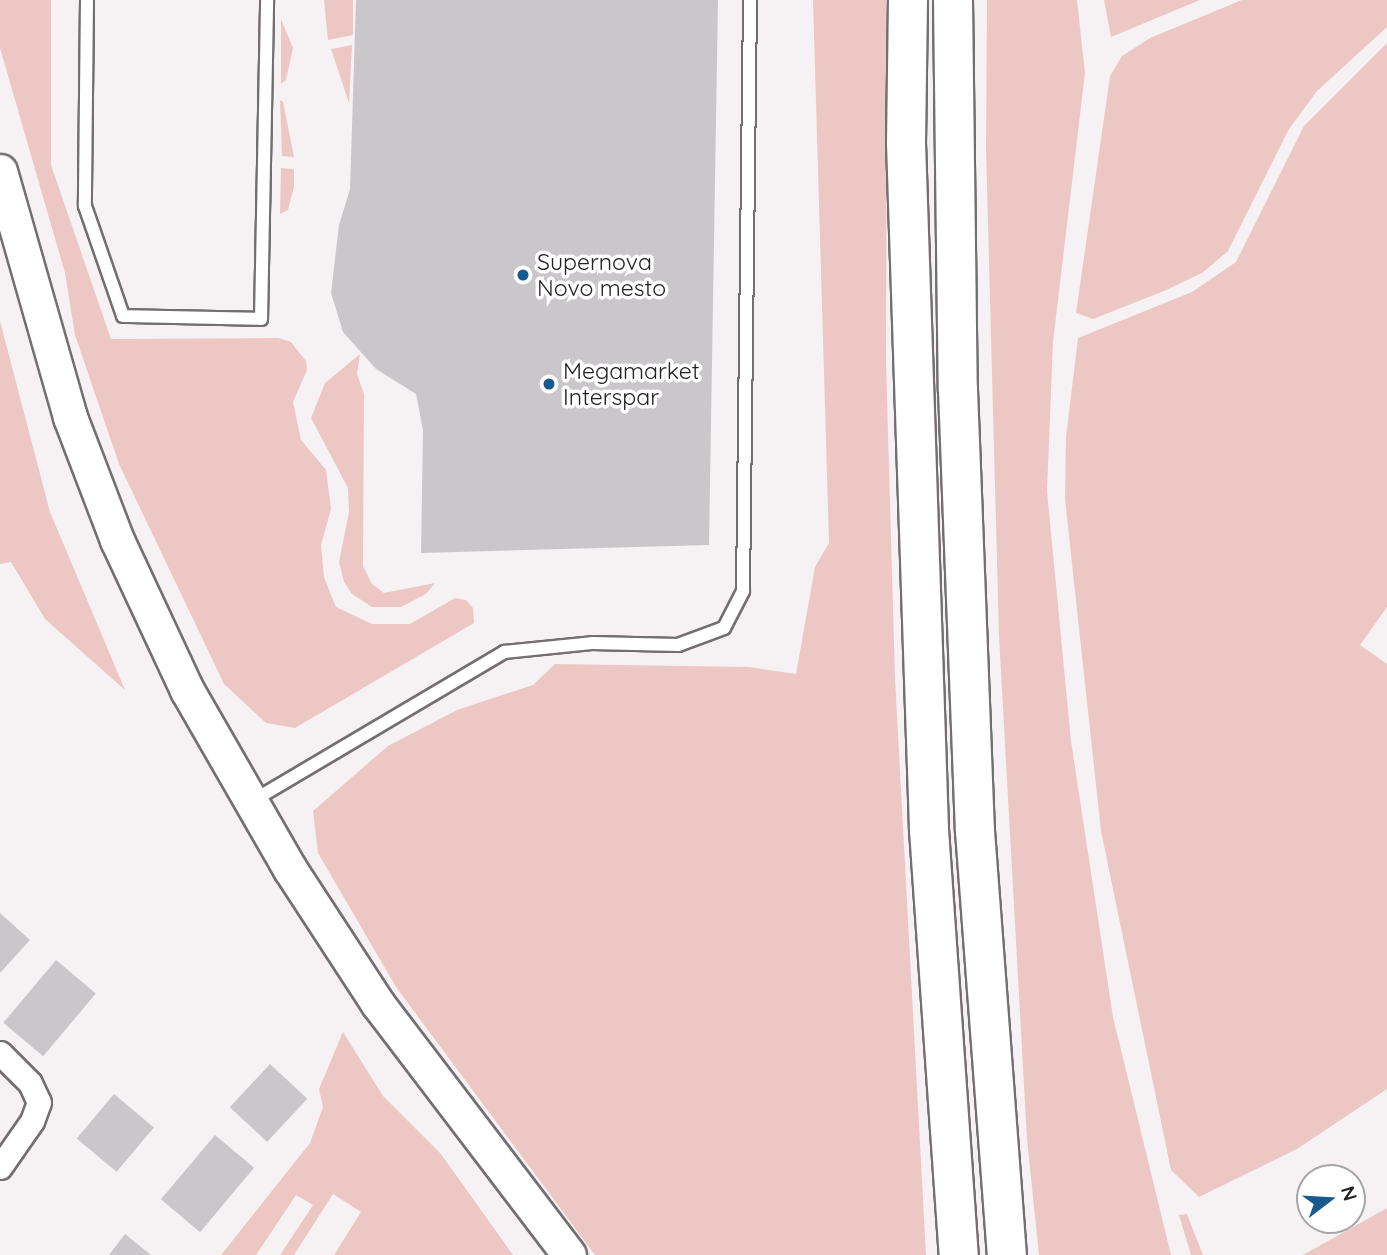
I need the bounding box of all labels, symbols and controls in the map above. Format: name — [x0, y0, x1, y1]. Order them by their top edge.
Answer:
place label: Supernova Novo mesto — [537, 248, 666, 302]
marker: Supernova Novo mesto — [515, 267, 531, 283]
place label: Megamarket Interspar — [563, 357, 699, 411]
marker: Megamarket Interspar — [541, 376, 557, 392]
north arrow — [1296, 1164, 1366, 1234]
text: N — [1336, 1183, 1363, 1204]

